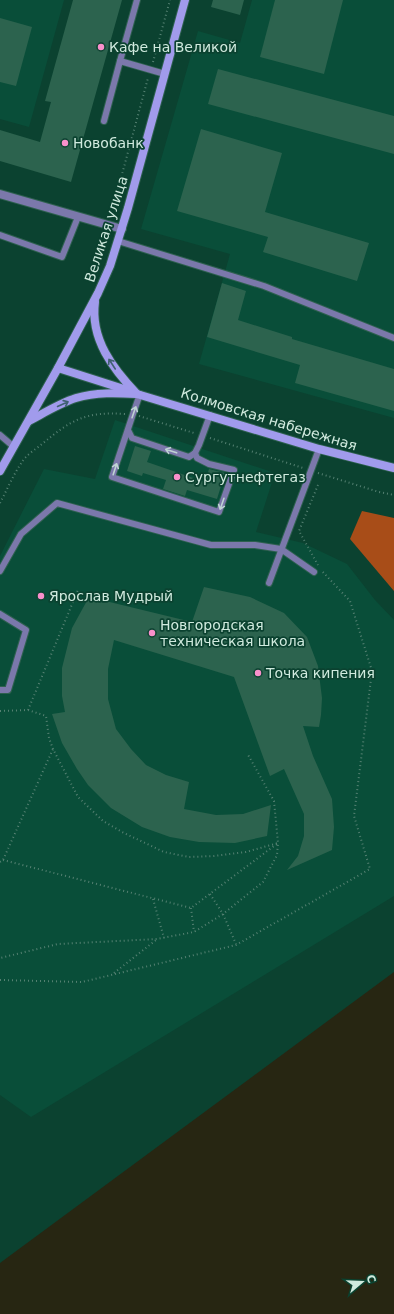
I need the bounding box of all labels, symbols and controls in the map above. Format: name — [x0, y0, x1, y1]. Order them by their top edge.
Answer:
place label: Кафе на Великой — [109, 39, 237, 55]
marker: Кафе на Великой — [96, 42, 106, 52]
place label: Новобанк — [73, 135, 144, 151]
marker: Новобанк — [60, 138, 70, 148]
street label: Великая улица — [81, 174, 131, 284]
one-way arrow — [108, 359, 116, 370]
street label: Колмовская набережная — [179, 384, 359, 454]
one-way arrow — [57, 399, 69, 407]
one-way arrow — [130, 406, 138, 418]
one-way arrow — [164, 447, 177, 454]
one-way arrow — [111, 463, 119, 475]
place label: Сургутнефтегаз — [185, 469, 306, 485]
marker: Сургутнефтегаз — [172, 472, 182, 482]
one-way arrow — [218, 498, 226, 510]
place label: Ярослав Мудрый — [49, 588, 173, 604]
marker: Ярослав Мудрый — [36, 591, 46, 601]
place label: Новгородская техническая школа — [160, 617, 305, 649]
marker: Новгородская техническая школа — [147, 628, 157, 638]
place label: Точка кипения — [265, 665, 375, 681]
marker: Точка кипения — [253, 668, 263, 678]
north arrow — [342, 1262, 382, 1302]
text: С — [364, 1273, 378, 1285]

